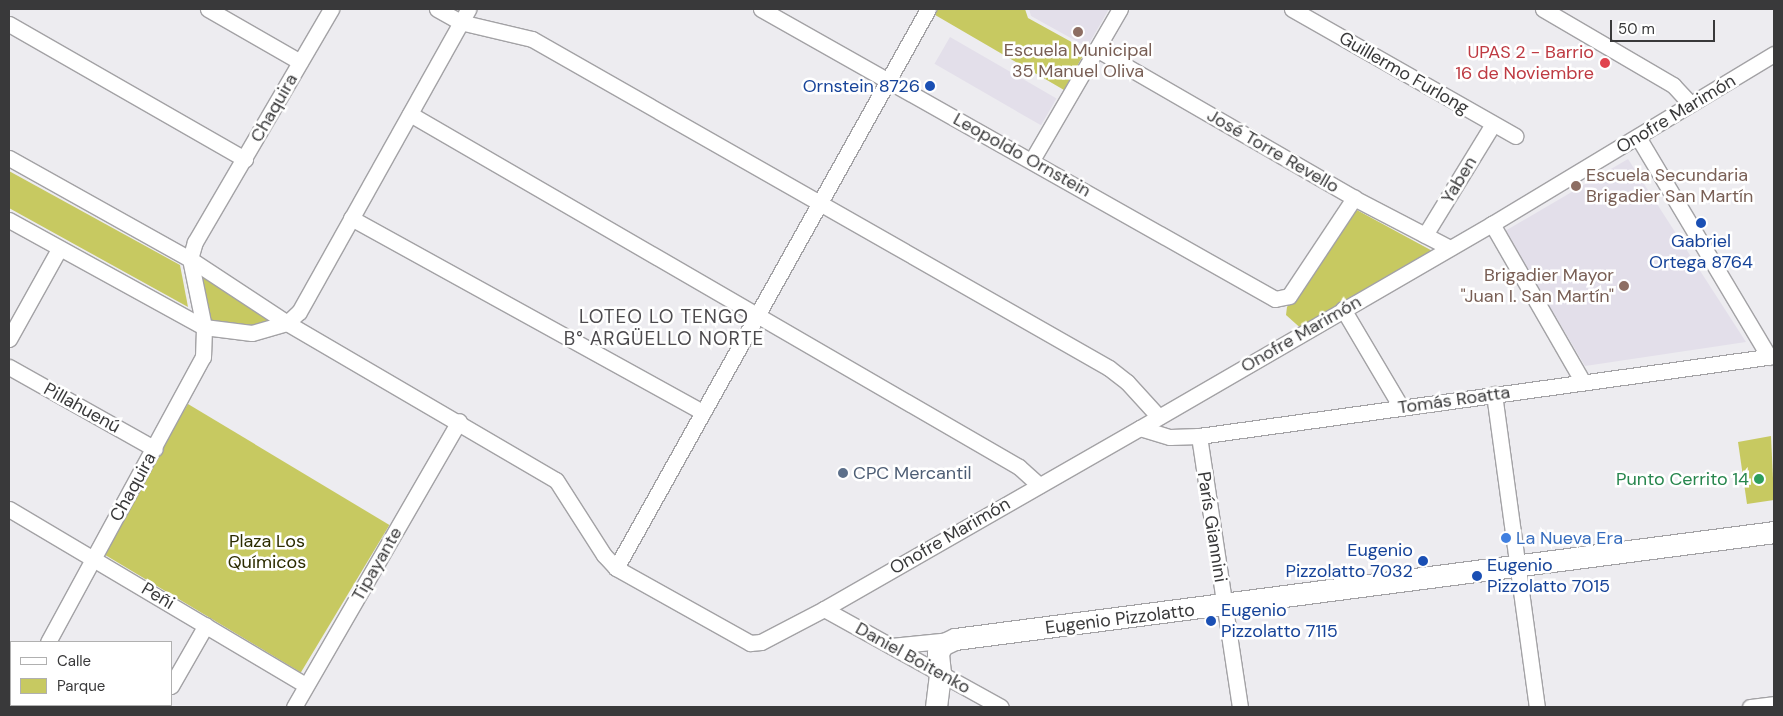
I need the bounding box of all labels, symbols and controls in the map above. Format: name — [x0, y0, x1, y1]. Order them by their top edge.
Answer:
scale bar — [1613, 10, 1718, 42]
text: 50 m — [1618, 19, 1655, 39]
marker: Escuela Municipal 35 Manuel Oliva — [1072, 26, 1084, 38]
street label: Guillermo Furlong — [1335, 27, 1473, 119]
place label: Escuela Municipal 35 Manuel Oliva — [1004, 40, 1152, 82]
place label: UPAS 2 - Barrio 16 de Noviembre — [1455, 42, 1594, 84]
marker: UPAS 2 - Barrio 16 de Noviembre — [1598, 56, 1612, 70]
street label: Chaquira — [246, 70, 302, 146]
street label: Onofre Marimón — [1612, 70, 1740, 158]
place label: Ornstein 8726 — [803, 75, 920, 97]
marker: Ornstein 8726 — [924, 80, 936, 92]
street label: José Torre Revello — [1203, 104, 1343, 198]
street label: Leopoldo Ornstein — [949, 108, 1095, 202]
street label: Yaben — [1437, 153, 1481, 207]
place label: Escuela Secundaria Brigadier San Martín — [1586, 165, 1753, 208]
marker: Escuela Secundaria Brigadier San Martín — [1570, 180, 1582, 192]
marker: Gabriel Ortega 8764 — [1695, 217, 1707, 229]
place label: Gabriel Ortega 8764 — [1649, 231, 1753, 274]
place label: Brigadier Mayor "Juan I. San Martín" — [1461, 265, 1614, 308]
marker: Brigadier Mayor "Juan I. San Martín" — [1618, 280, 1630, 292]
street label: Onofre Marimón — [1237, 291, 1365, 377]
district label: LOTEO LO TENGO B° ARGÜELLO NORTE — [562, 306, 766, 350]
street label: Pillahuenú — [40, 378, 124, 438]
street label: Tomás Roatta — [1397, 381, 1511, 419]
street label: Chaquira — [105, 449, 161, 525]
place label: CPC Mercantil — [853, 462, 972, 484]
marker: CPC Mercantil — [837, 467, 849, 479]
place label: Punto Cerrito 14 — [1616, 468, 1749, 490]
street label: París Giannini — [1193, 470, 1231, 584]
marker: Punto Cerrito 14 — [1753, 473, 1765, 485]
street label: Onofre Marimón — [886, 493, 1014, 579]
street label: Tipayante — [347, 523, 407, 605]
place label: La Nueva Era — [1516, 527, 1623, 549]
park label: Plaza Los Químicos — [228, 531, 306, 574]
marker: La Nueva Era — [1500, 532, 1512, 544]
place label: Eugenio Pizzolatto 7032 — [1286, 540, 1413, 582]
marker: Eugenio Pizzolatto 7032 — [1417, 555, 1429, 567]
place label: Eugenio Pizzolatto 7015 — [1487, 555, 1610, 598]
marker: Eugenio Pizzolatto 7015 — [1471, 570, 1483, 582]
street label: Peñi — [138, 578, 178, 614]
street label: Eugenio Pizzolatto — [1044, 599, 1196, 639]
place label: Eugenio Pizzolatto 7115 — [1221, 600, 1338, 642]
marker: Eugenio Pizzolatto 7115 — [1205, 615, 1217, 627]
street label: Daniel Boitenko — [852, 617, 974, 699]
legend — [10, 641, 172, 706]
text: Calle — [57, 651, 91, 671]
text: Parque — [57, 676, 105, 696]

